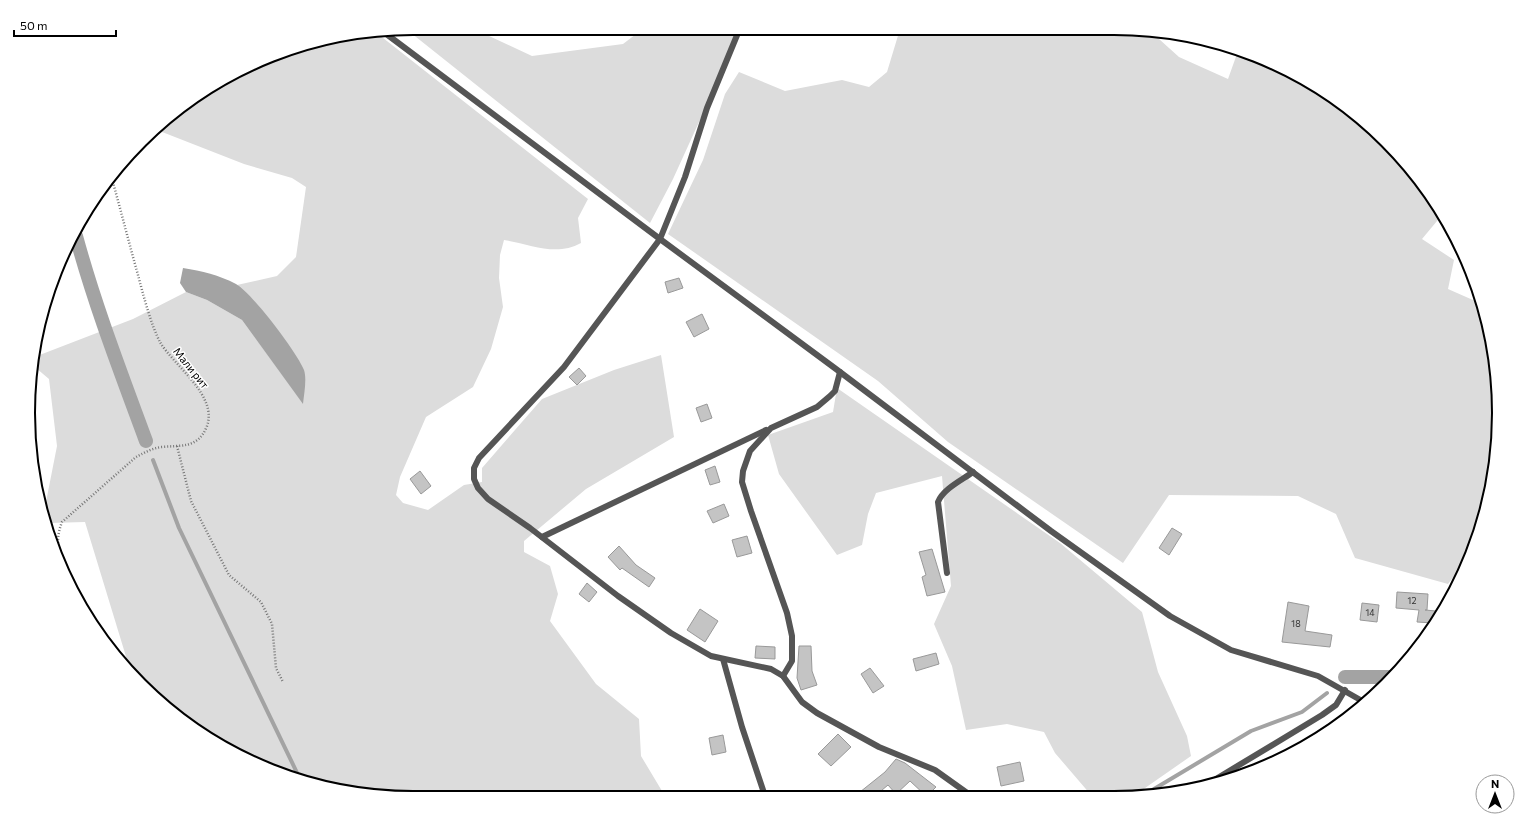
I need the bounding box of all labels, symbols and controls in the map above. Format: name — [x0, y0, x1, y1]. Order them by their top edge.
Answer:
scale bar — [14, 12, 116, 38]
text: 50 m — [20, 18, 48, 32]
street label: Мали рит — [171, 345, 212, 391]
house number: 12 — [1408, 595, 1416, 606]
house number: 14 — [1365, 607, 1375, 618]
house number: 18 — [1291, 618, 1301, 629]
north arrow — [1475, 774, 1515, 814]
text: N — [1491, 777, 1499, 790]

